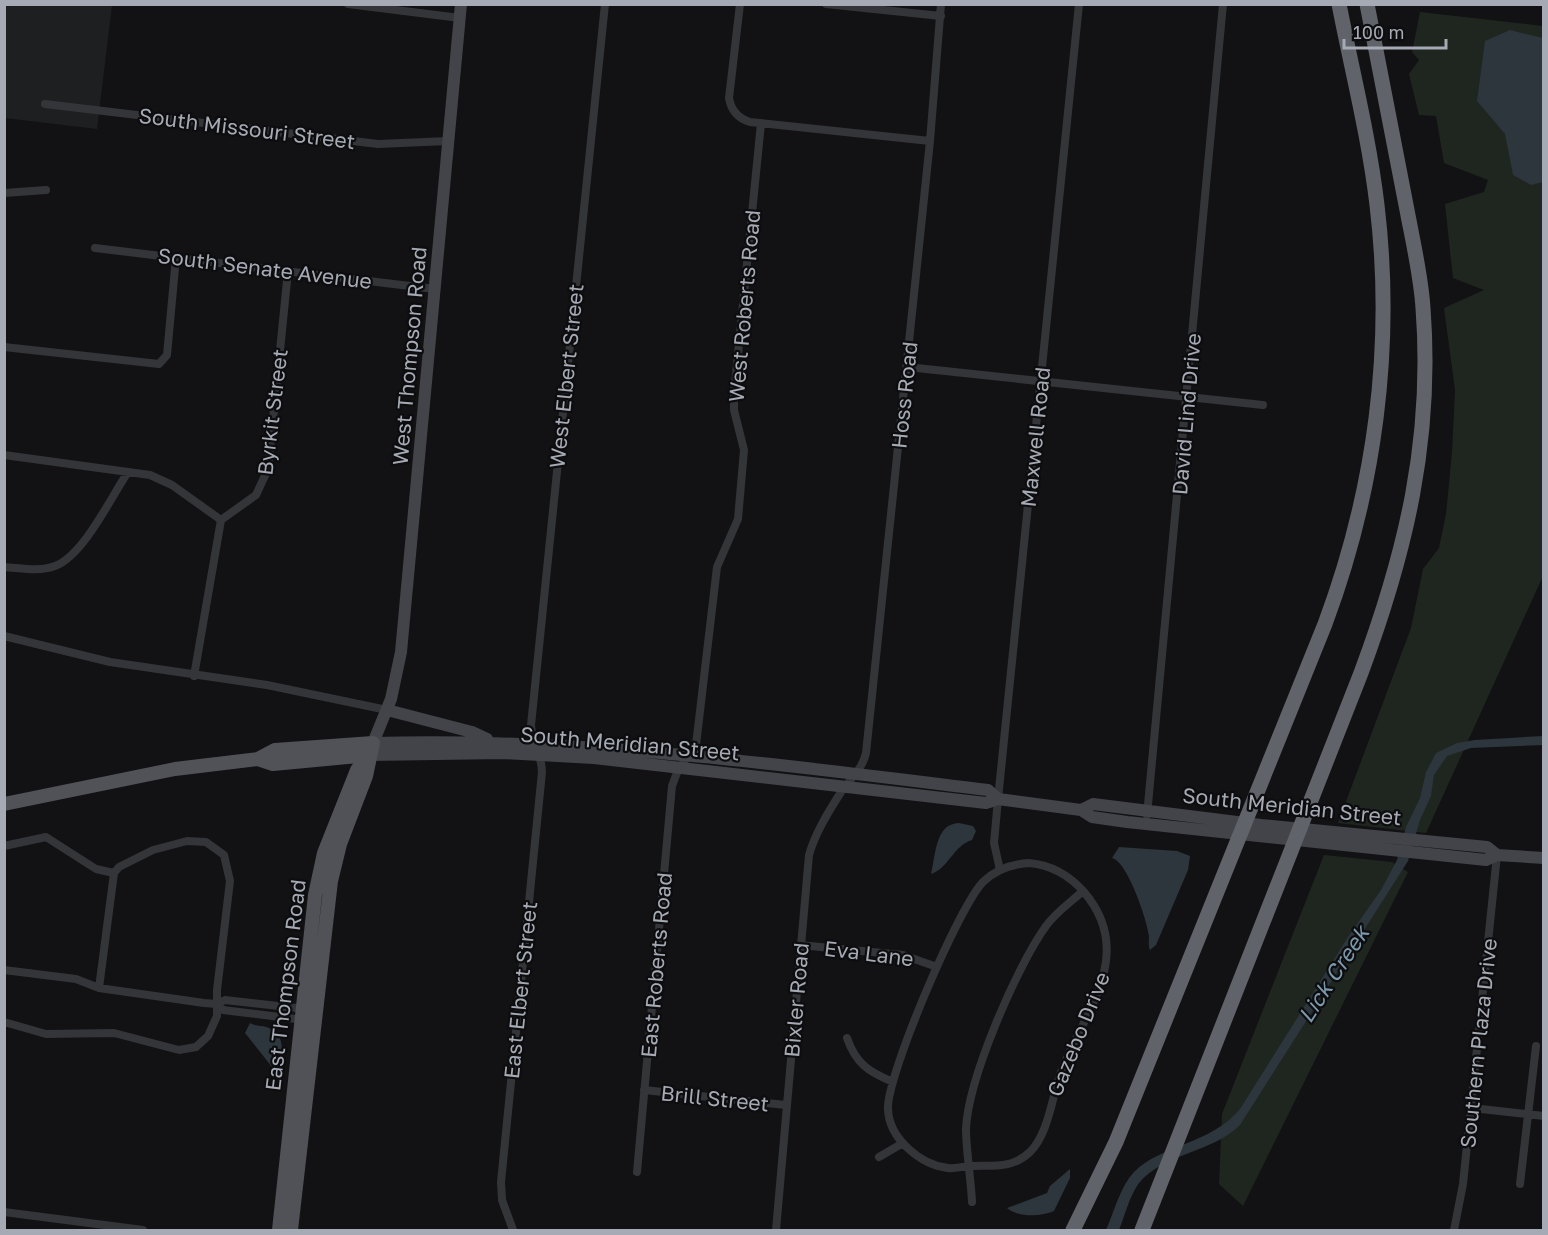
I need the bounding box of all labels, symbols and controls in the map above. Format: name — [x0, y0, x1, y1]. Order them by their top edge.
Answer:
scale bar — [1344, 12, 1446, 50]
text: 100 m — [1353, 21, 1404, 43]
street label: South Missouri Street — [137, 102, 357, 154]
street label: West Roberts Road — [723, 209, 765, 403]
street label: South Senate Avenue — [156, 242, 374, 294]
street label: West Thompson Road — [386, 245, 432, 467]
street label: West Elbert Street — [543, 282, 589, 470]
street label: David Lind Drive — [1166, 332, 1206, 496]
street label: Hoss Road — [885, 340, 923, 450]
street label: Byrkit Street — [251, 347, 293, 477]
street label: Maxwell Road — [1015, 366, 1055, 508]
street label: South Meridian Street — [519, 720, 741, 766]
street label: South Meridian Street — [1181, 782, 1403, 830]
street label: East Roberts Road — [635, 871, 677, 1059]
street label: East Thompson Road — [259, 878, 311, 1092]
street label: East Elbert Street — [498, 900, 542, 1080]
water label: Lick Creek — [1292, 919, 1376, 1027]
street label: Eva Lane — [823, 935, 915, 971]
street label: Southern Plaza Drive — [1454, 937, 1502, 1149]
street label: Bixler Road — [778, 942, 814, 1058]
street label: Gazebo Drive — [1041, 968, 1115, 1100]
street label: Brill Street — [660, 1079, 770, 1117]

